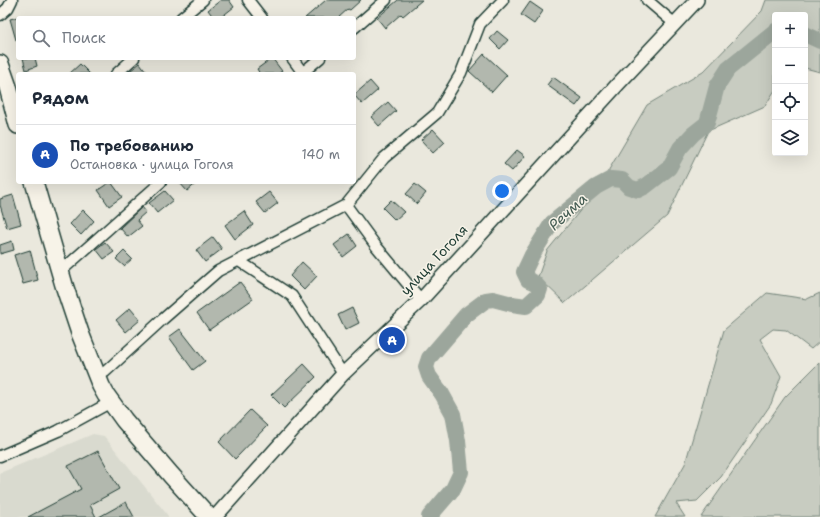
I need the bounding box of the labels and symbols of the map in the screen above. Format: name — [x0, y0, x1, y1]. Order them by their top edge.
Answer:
your location — [492, 181, 512, 201]
water label: Речма — [544, 189, 592, 235]
street label: улица Гоголя — [397, 221, 471, 299]
pin: A — [379, 325, 405, 355]

